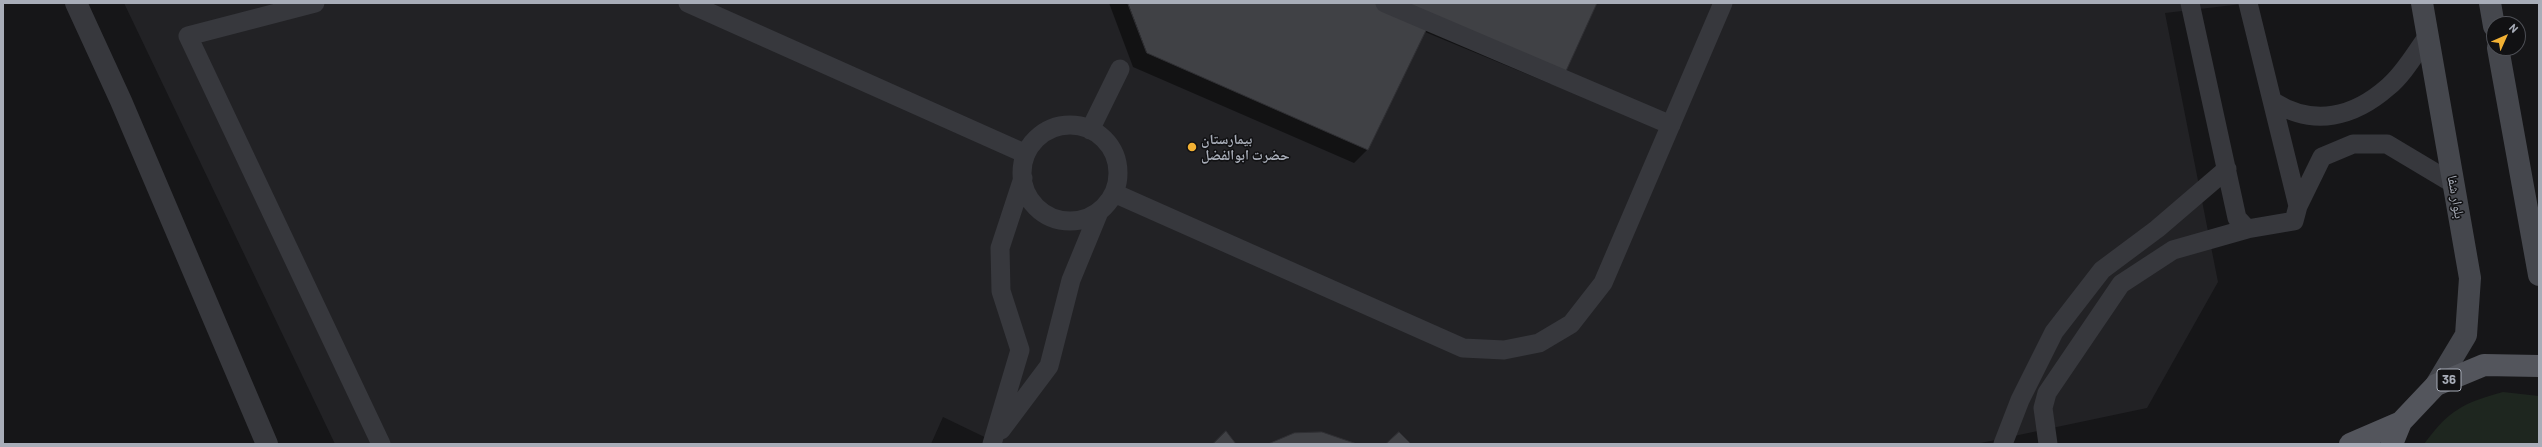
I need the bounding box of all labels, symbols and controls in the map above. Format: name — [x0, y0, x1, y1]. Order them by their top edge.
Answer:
north arrow — [2486, 16, 2526, 56]
text: N — [2507, 21, 2521, 35]
place label: بیمارستان حضرت ابوالفضل — [1201, 131, 1289, 164]
marker: بیمارستان حضرت ابوالفضل — [1186, 141, 1198, 153]
street label: بلوار شفا — [2444, 174, 2468, 220]
road number: 36 — [2437, 369, 2461, 391]

